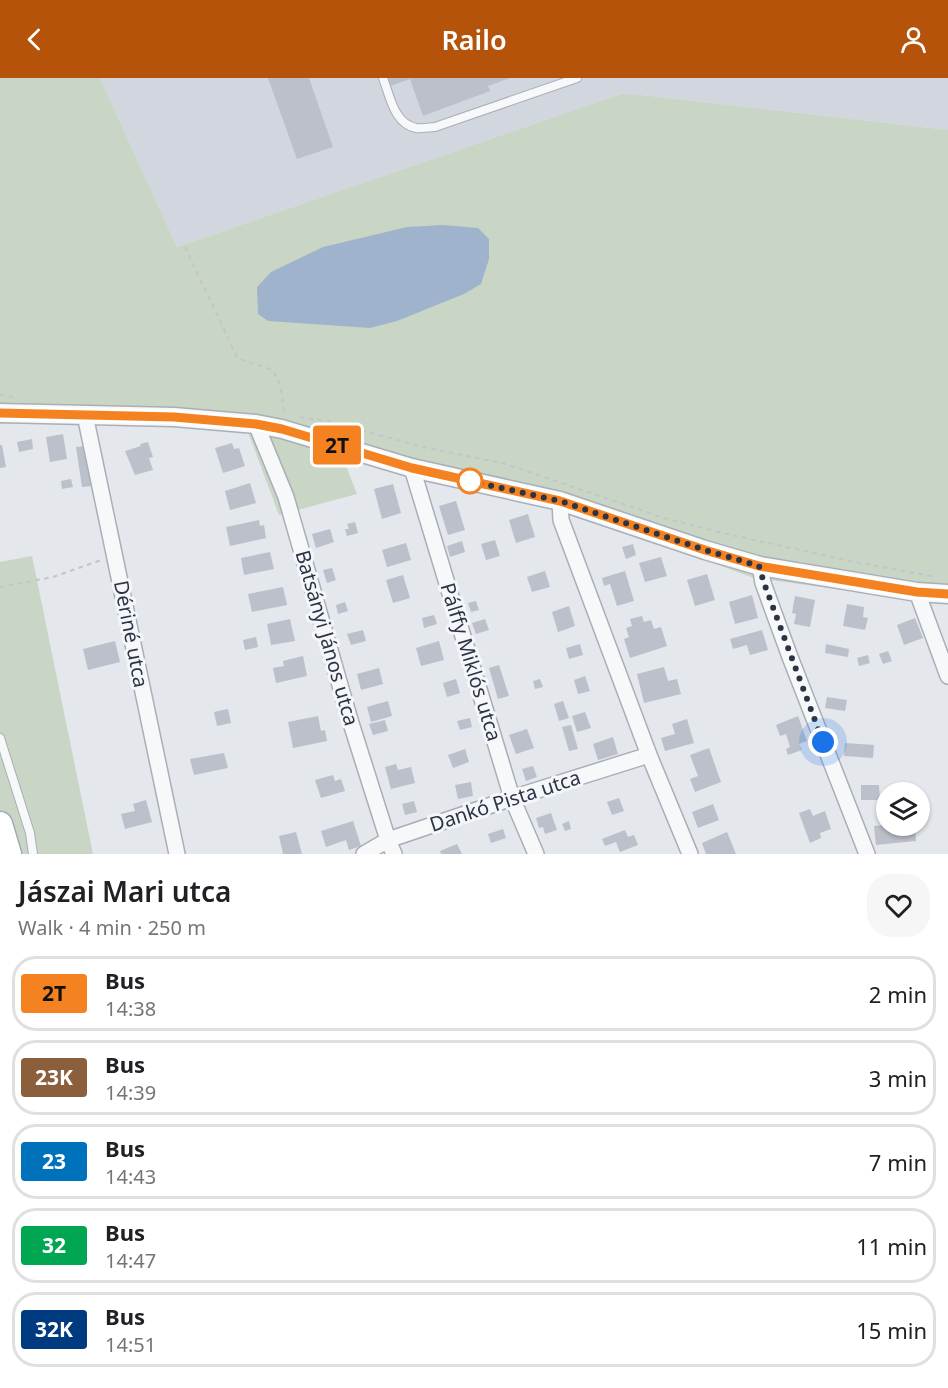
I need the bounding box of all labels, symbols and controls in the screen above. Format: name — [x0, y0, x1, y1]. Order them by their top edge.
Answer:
text: Railo — [441, 21, 507, 58]
icon: back — [18, 23, 51, 56]
icon: person — [897, 23, 930, 56]
line badge: 2T — [310, 426, 364, 464]
text: 2T — [325, 431, 349, 459]
unlabelled marker — [457, 468, 483, 494]
street label: Batsányi János utca — [289, 547, 365, 729]
street label: Dériné utca — [108, 578, 155, 690]
street label: Pálffy Miklós utca — [435, 579, 508, 744]
your location — [808, 727, 838, 757]
street label: Dankó Pista utca — [426, 763, 584, 838]
map controls — [876, 782, 930, 836]
button: layers — [876, 782, 930, 836]
text: Jászai Mari utca — [18, 872, 231, 910]
button: heart — [867, 874, 930, 937]
text: Walk · 4 min · 250 m — [18, 914, 206, 941]
text: Bus — [105, 965, 145, 995]
text: 2T — [42, 979, 66, 1007]
text: 2 min — [869, 979, 927, 1009]
text: 14:38 — [105, 995, 156, 1022]
text: Bus — [105, 1049, 145, 1079]
text: 23K — [35, 1063, 73, 1091]
text: 3 min — [869, 1063, 927, 1093]
text: 14:39 — [105, 1079, 156, 1106]
text: Bus — [105, 1133, 145, 1163]
text: 23 — [42, 1147, 66, 1175]
text: 7 min — [869, 1147, 927, 1177]
text: 14:43 — [105, 1163, 156, 1190]
text: Bus — [105, 1217, 145, 1247]
text: 32 — [42, 1231, 66, 1259]
text: 11 min — [856, 1231, 927, 1261]
text: 14:47 — [105, 1247, 156, 1274]
text: Bus — [105, 1301, 145, 1331]
text: 32K — [35, 1315, 73, 1343]
text: 15 min — [856, 1315, 927, 1345]
text: 14:51 — [105, 1331, 156, 1358]

